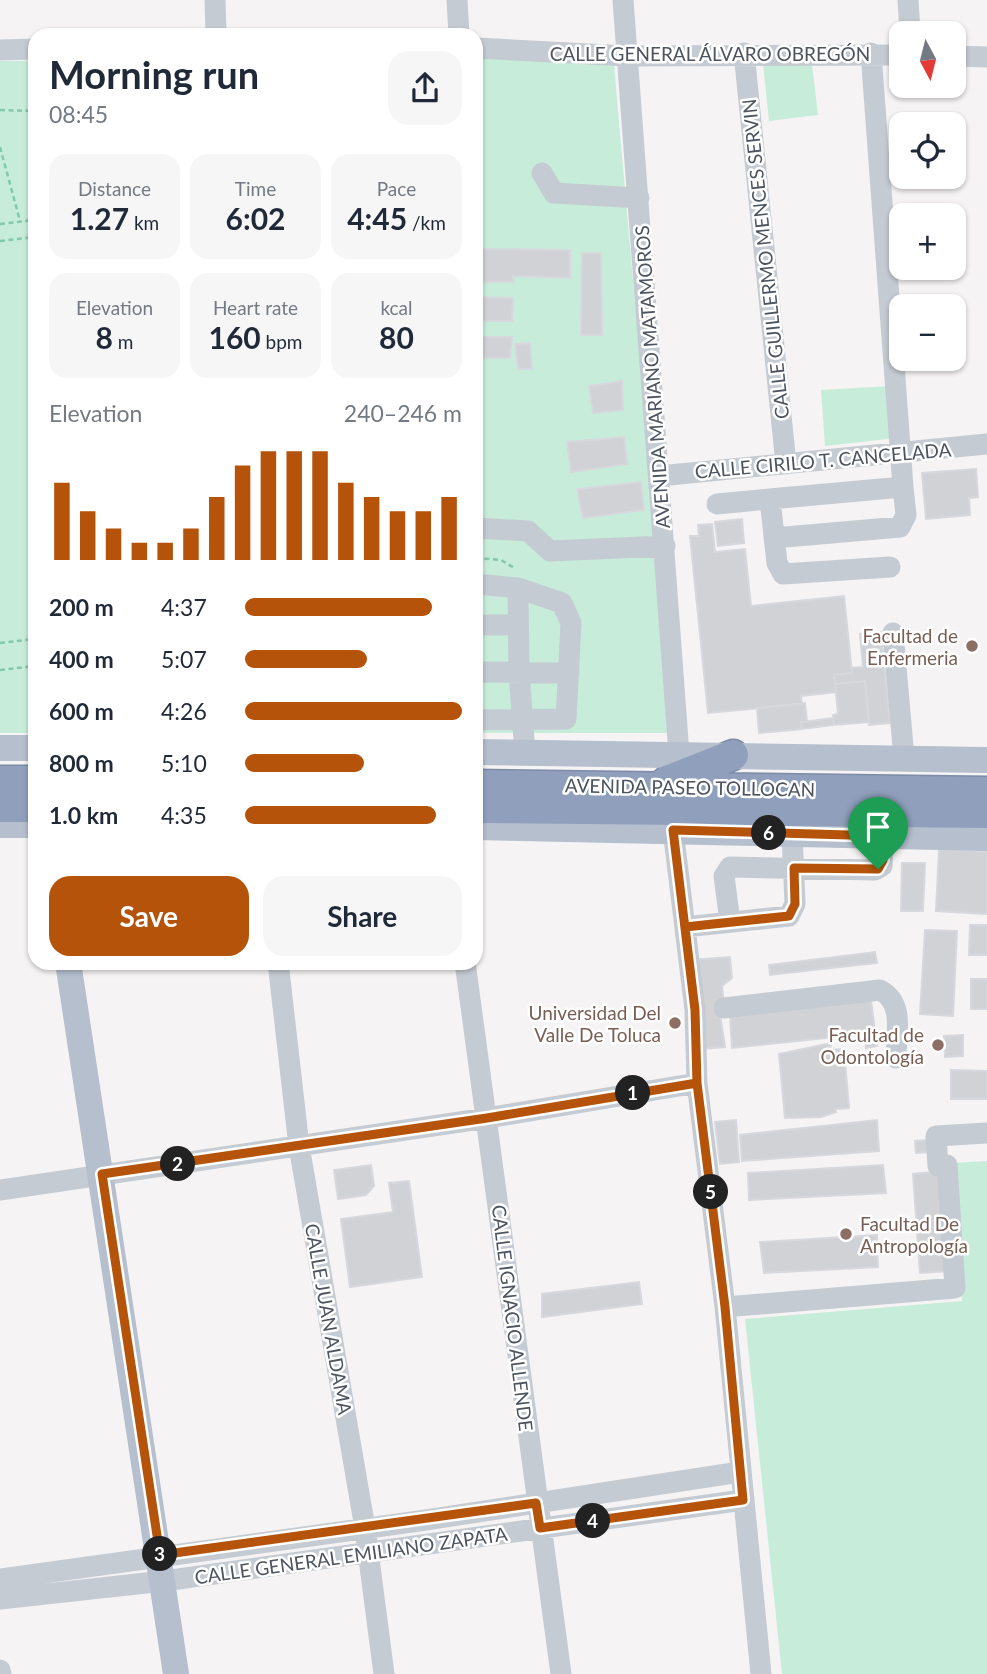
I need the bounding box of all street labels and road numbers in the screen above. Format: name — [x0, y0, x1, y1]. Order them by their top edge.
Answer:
street label: CALLE GENERAL ÁLVARO OBREGÓN — [550, 42, 870, 65]
street label: CALLE GUILLERMO MENCES SERVIN — [737, 98, 793, 420]
street label: AVENIDA MARIANO MATAMOROS — [630, 225, 674, 529]
street label: CALLE CIRILO T. CANCELADA — [694, 437, 952, 483]
street label: AVENIDA PASEO TOLLOCAN — [565, 773, 815, 801]
street label: CALLE IGNACIO ALLENDE — [488, 1204, 538, 1432]
street label: CALLE JUAN ALDAMA — [301, 1222, 357, 1417]
street label: CALLE GENERAL EMILIANO ZAPATA — [193, 1522, 509, 1588]

